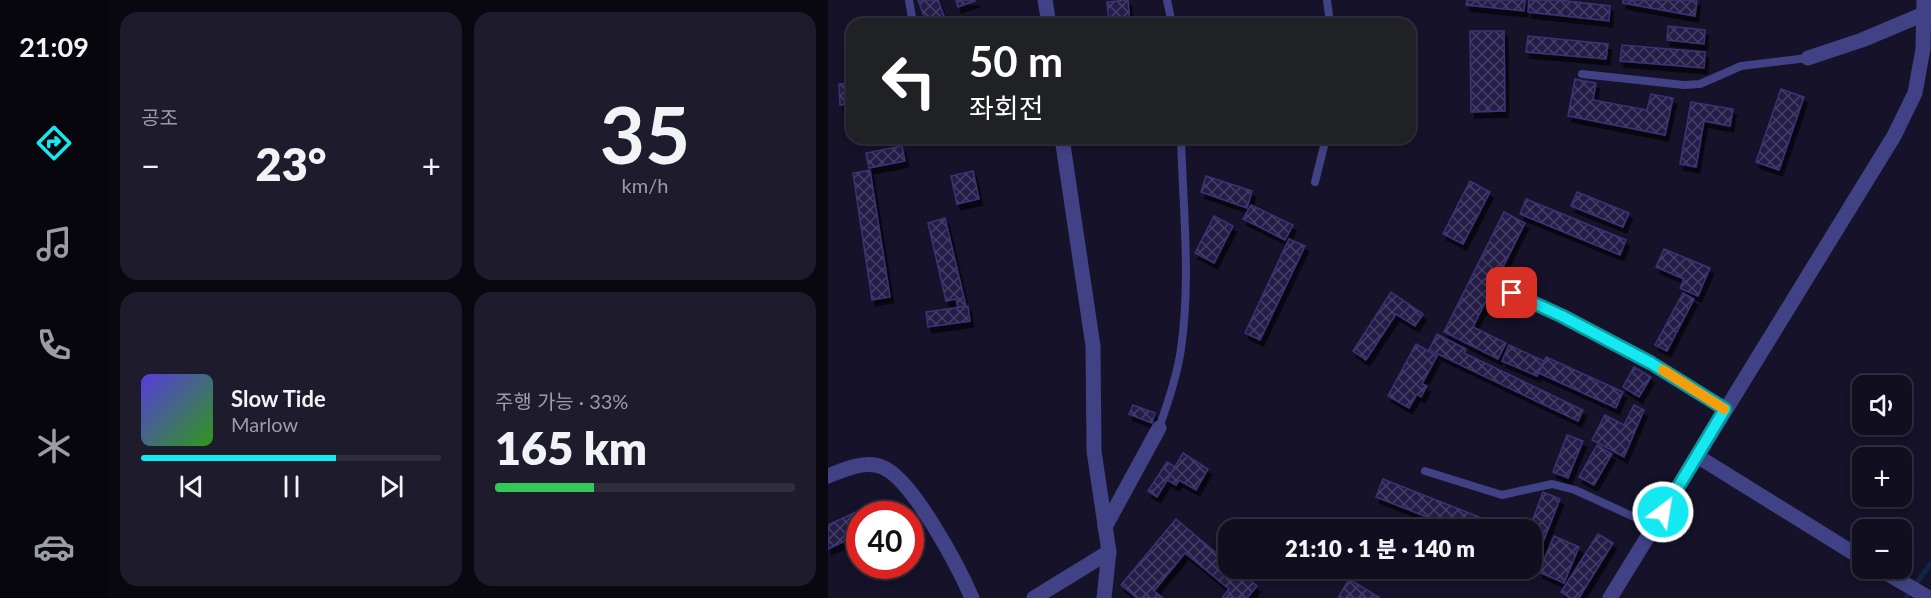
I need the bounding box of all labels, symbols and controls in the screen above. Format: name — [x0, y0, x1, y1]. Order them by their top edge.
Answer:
text: 21:09 — [19, 30, 89, 63]
text: 50 m — [969, 36, 1063, 86]
icon: left — [870, 42, 948, 120]
text: 35 — [600, 87, 690, 181]
text: 좌회전 — [969, 91, 1044, 124]
text: 공조 — [141, 105, 178, 129]
icon: directions — [33, 122, 75, 164]
text: 23° — [256, 137, 326, 191]
text: − — [141, 145, 160, 185]
text: + — [422, 145, 441, 185]
text: km/h — [622, 173, 668, 197]
icon: music — [33, 223, 75, 265]
pin — [1486, 267, 1537, 318]
icon: arrive — [1495, 276, 1528, 309]
icon: phone — [33, 324, 75, 366]
map controls — [1852, 375, 1912, 579]
button: sound — [1852, 375, 1912, 435]
text: Slow Tide — [231, 385, 326, 412]
text: 주행 가능 · 33% — [495, 389, 628, 413]
text: Marlow — [231, 412, 298, 436]
text: 165 km — [495, 421, 647, 475]
icon: climate — [33, 425, 75, 467]
button: + — [1852, 447, 1912, 507]
icon: previous — [175, 470, 208, 503]
icon: pause — [275, 470, 308, 503]
icon: next — [375, 470, 408, 503]
position arrow — [1631, 480, 1695, 544]
speed limit sign: 40 — [846, 501, 924, 579]
button: − — [1852, 519, 1912, 579]
icon: car — [33, 526, 75, 568]
text: 21:10 · 1 분 · 140 m — [1285, 535, 1475, 562]

